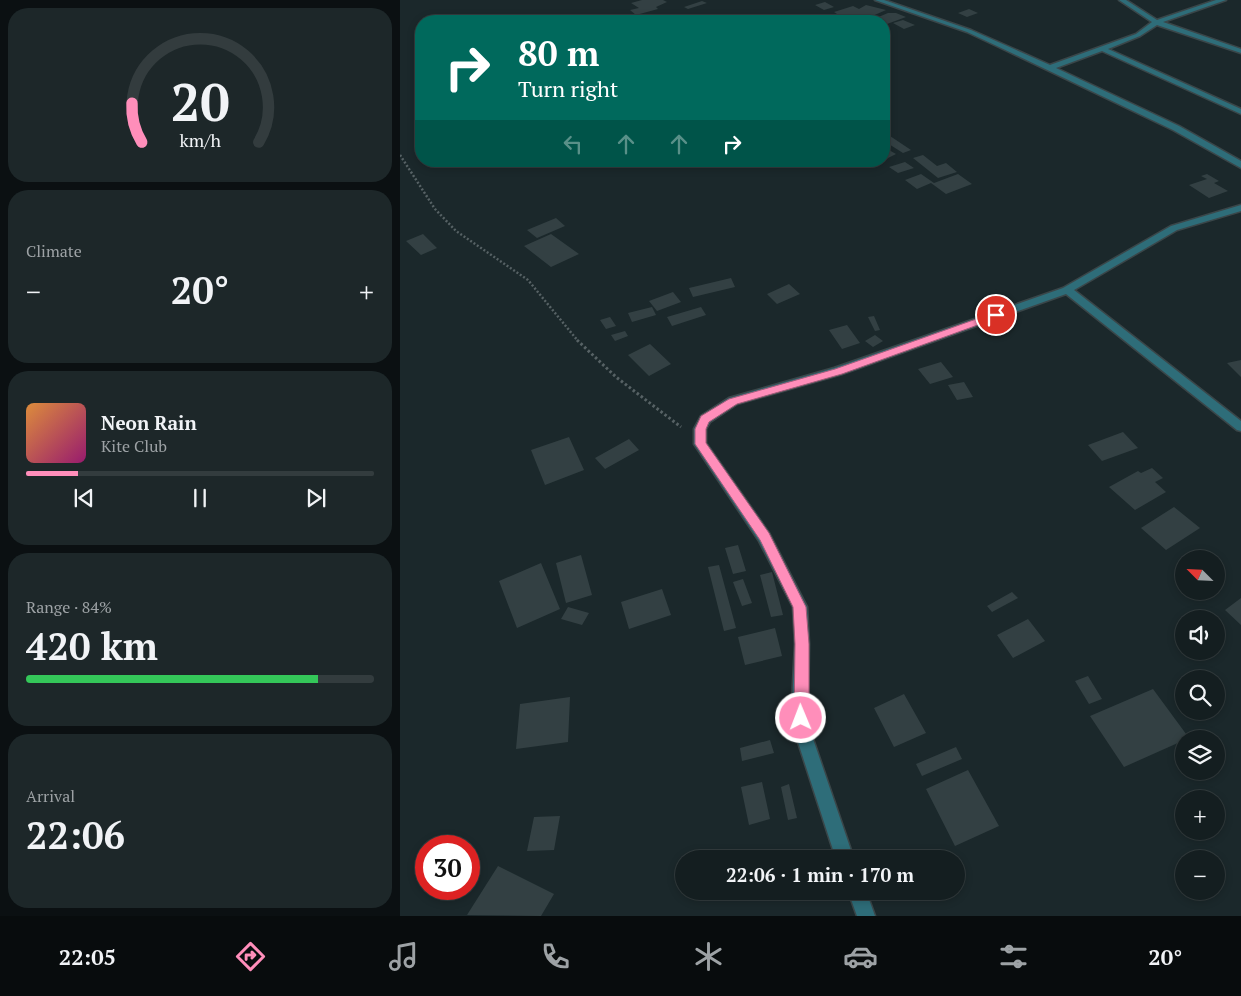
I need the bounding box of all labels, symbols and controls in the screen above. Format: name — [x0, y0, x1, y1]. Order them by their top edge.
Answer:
text: 80 m — [518, 30, 599, 76]
icon: right — [435, 35, 500, 100]
text: 20 — [171, 67, 229, 136]
text: Turn right — [518, 74, 618, 103]
text: km/h — [179, 128, 221, 152]
icon: left — [559, 130, 587, 158]
icon: ahead — [612, 130, 640, 158]
icon: ahead — [665, 130, 693, 158]
icon: right — [718, 130, 746, 158]
text: Climate — [26, 240, 82, 262]
text: 20° — [171, 265, 229, 315]
text: − — [26, 273, 41, 310]
text: + — [359, 273, 374, 310]
pin — [975, 294, 1017, 336]
icon: arrive — [982, 301, 1010, 329]
text: Neon Rain — [101, 410, 197, 435]
text: Kite Club — [101, 435, 167, 457]
icon: previous — [70, 484, 98, 512]
icon: pause — [186, 484, 214, 512]
icon: next — [302, 484, 330, 512]
north arrow — [1175, 550, 1225, 600]
map controls — [1175, 550, 1225, 900]
text: Range · 84% — [26, 596, 112, 618]
button: sound — [1175, 610, 1225, 660]
text: 420 km — [26, 621, 158, 671]
button: search — [1175, 670, 1225, 720]
position arrow — [774, 691, 826, 743]
button: layers — [1175, 730, 1225, 780]
text: Arrival — [26, 785, 75, 807]
button: + — [1175, 790, 1225, 840]
text: 22:06 — [26, 810, 125, 860]
speed limit sign: 30 — [415, 835, 480, 900]
button: − — [1175, 850, 1225, 900]
text: 22:06 · 1 min · 170 m — [726, 862, 914, 887]
icon: directions — [233, 939, 268, 974]
icon: music — [386, 939, 421, 974]
icon: phone — [538, 939, 573, 974]
icon: climate — [691, 939, 726, 974]
icon: car — [843, 939, 878, 974]
icon: filters — [996, 939, 1031, 974]
text: 22:05 — [59, 942, 116, 971]
text: 20° — [1148, 942, 1182, 971]

